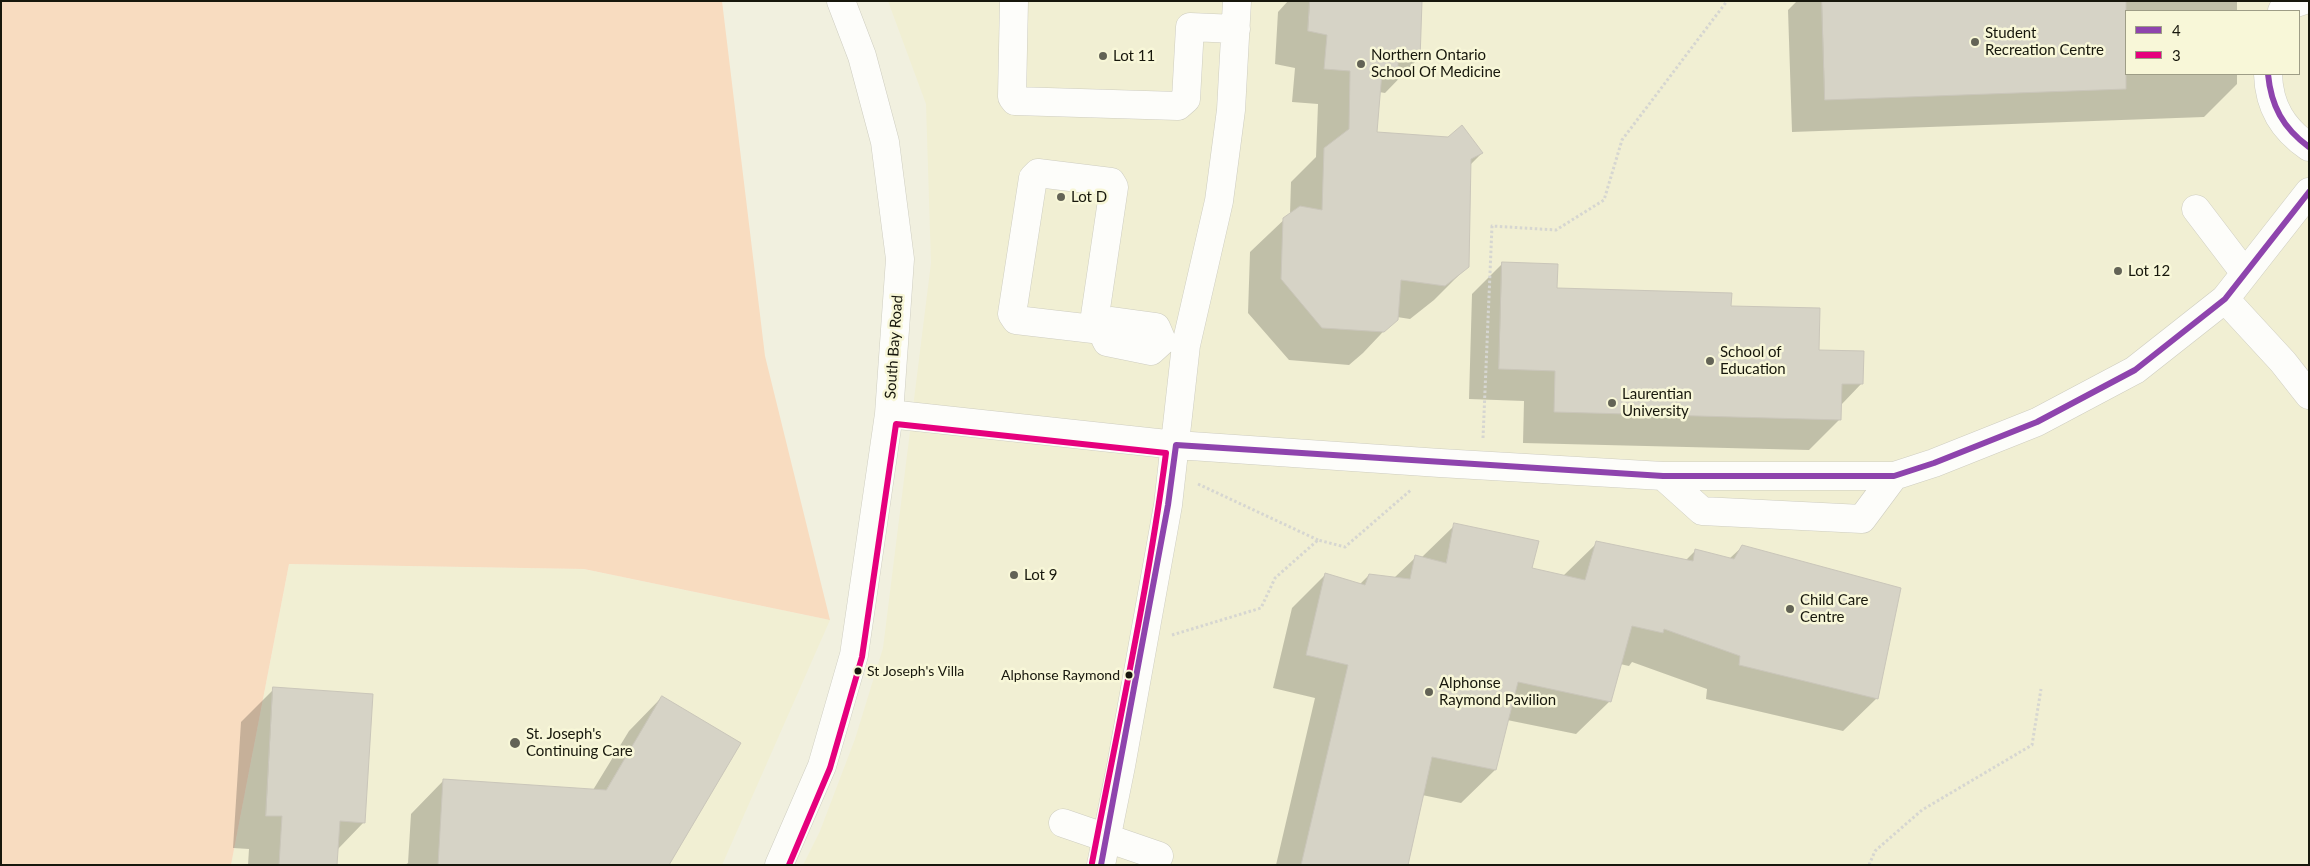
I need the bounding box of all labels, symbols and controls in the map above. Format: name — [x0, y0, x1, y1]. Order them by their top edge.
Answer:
legend — [2125, 10, 2300, 75]
text: 4 — [2172, 21, 2181, 39]
place label: Student Recreation Centre — [1985, 24, 2104, 59]
marker: Student Recreation Centre — [1969, 36, 1981, 48]
place label: Northern Ontario School Of Medicine — [1371, 46, 1501, 81]
text: 3 — [2172, 46, 2181, 64]
place label: Lot 11 — [1113, 47, 1155, 65]
marker: Lot 11 — [1097, 50, 1109, 62]
marker: Northern Ontario School Of Medicine — [1355, 58, 1367, 70]
place label: Lot D — [1071, 188, 1107, 206]
marker: Lot D — [1055, 191, 1067, 203]
place label: Lot 12 — [2128, 262, 2170, 280]
marker: Lot 12 — [2112, 265, 2124, 277]
street label: South Bay Road — [881, 294, 907, 400]
place label: School of Education — [1720, 343, 1786, 378]
marker: School of Education — [1704, 355, 1716, 367]
place label: Laurentian University — [1622, 385, 1692, 420]
marker: Laurentian University — [1606, 397, 1618, 409]
place label: Lot 9 — [1024, 566, 1057, 584]
marker: Lot 9 — [1008, 569, 1020, 581]
place label: Child Care Centre — [1800, 591, 1868, 626]
marker: Child Care Centre — [1784, 603, 1796, 615]
place label: St Joseph's Villa — [867, 663, 964, 679]
marker: St Joseph's Villa — [853, 666, 863, 676]
place label: Alphonse Raymond — [1001, 667, 1120, 683]
marker: Alphonse Raymond — [1124, 670, 1134, 680]
place label: Alphonse Raymond Pavilion — [1439, 674, 1556, 709]
marker: Alphonse Raymond Pavilion — [1423, 686, 1435, 698]
place label: St. Joseph's Continuing Care — [526, 725, 633, 760]
marker: St. Joseph's Continuing Care — [508, 736, 522, 750]

